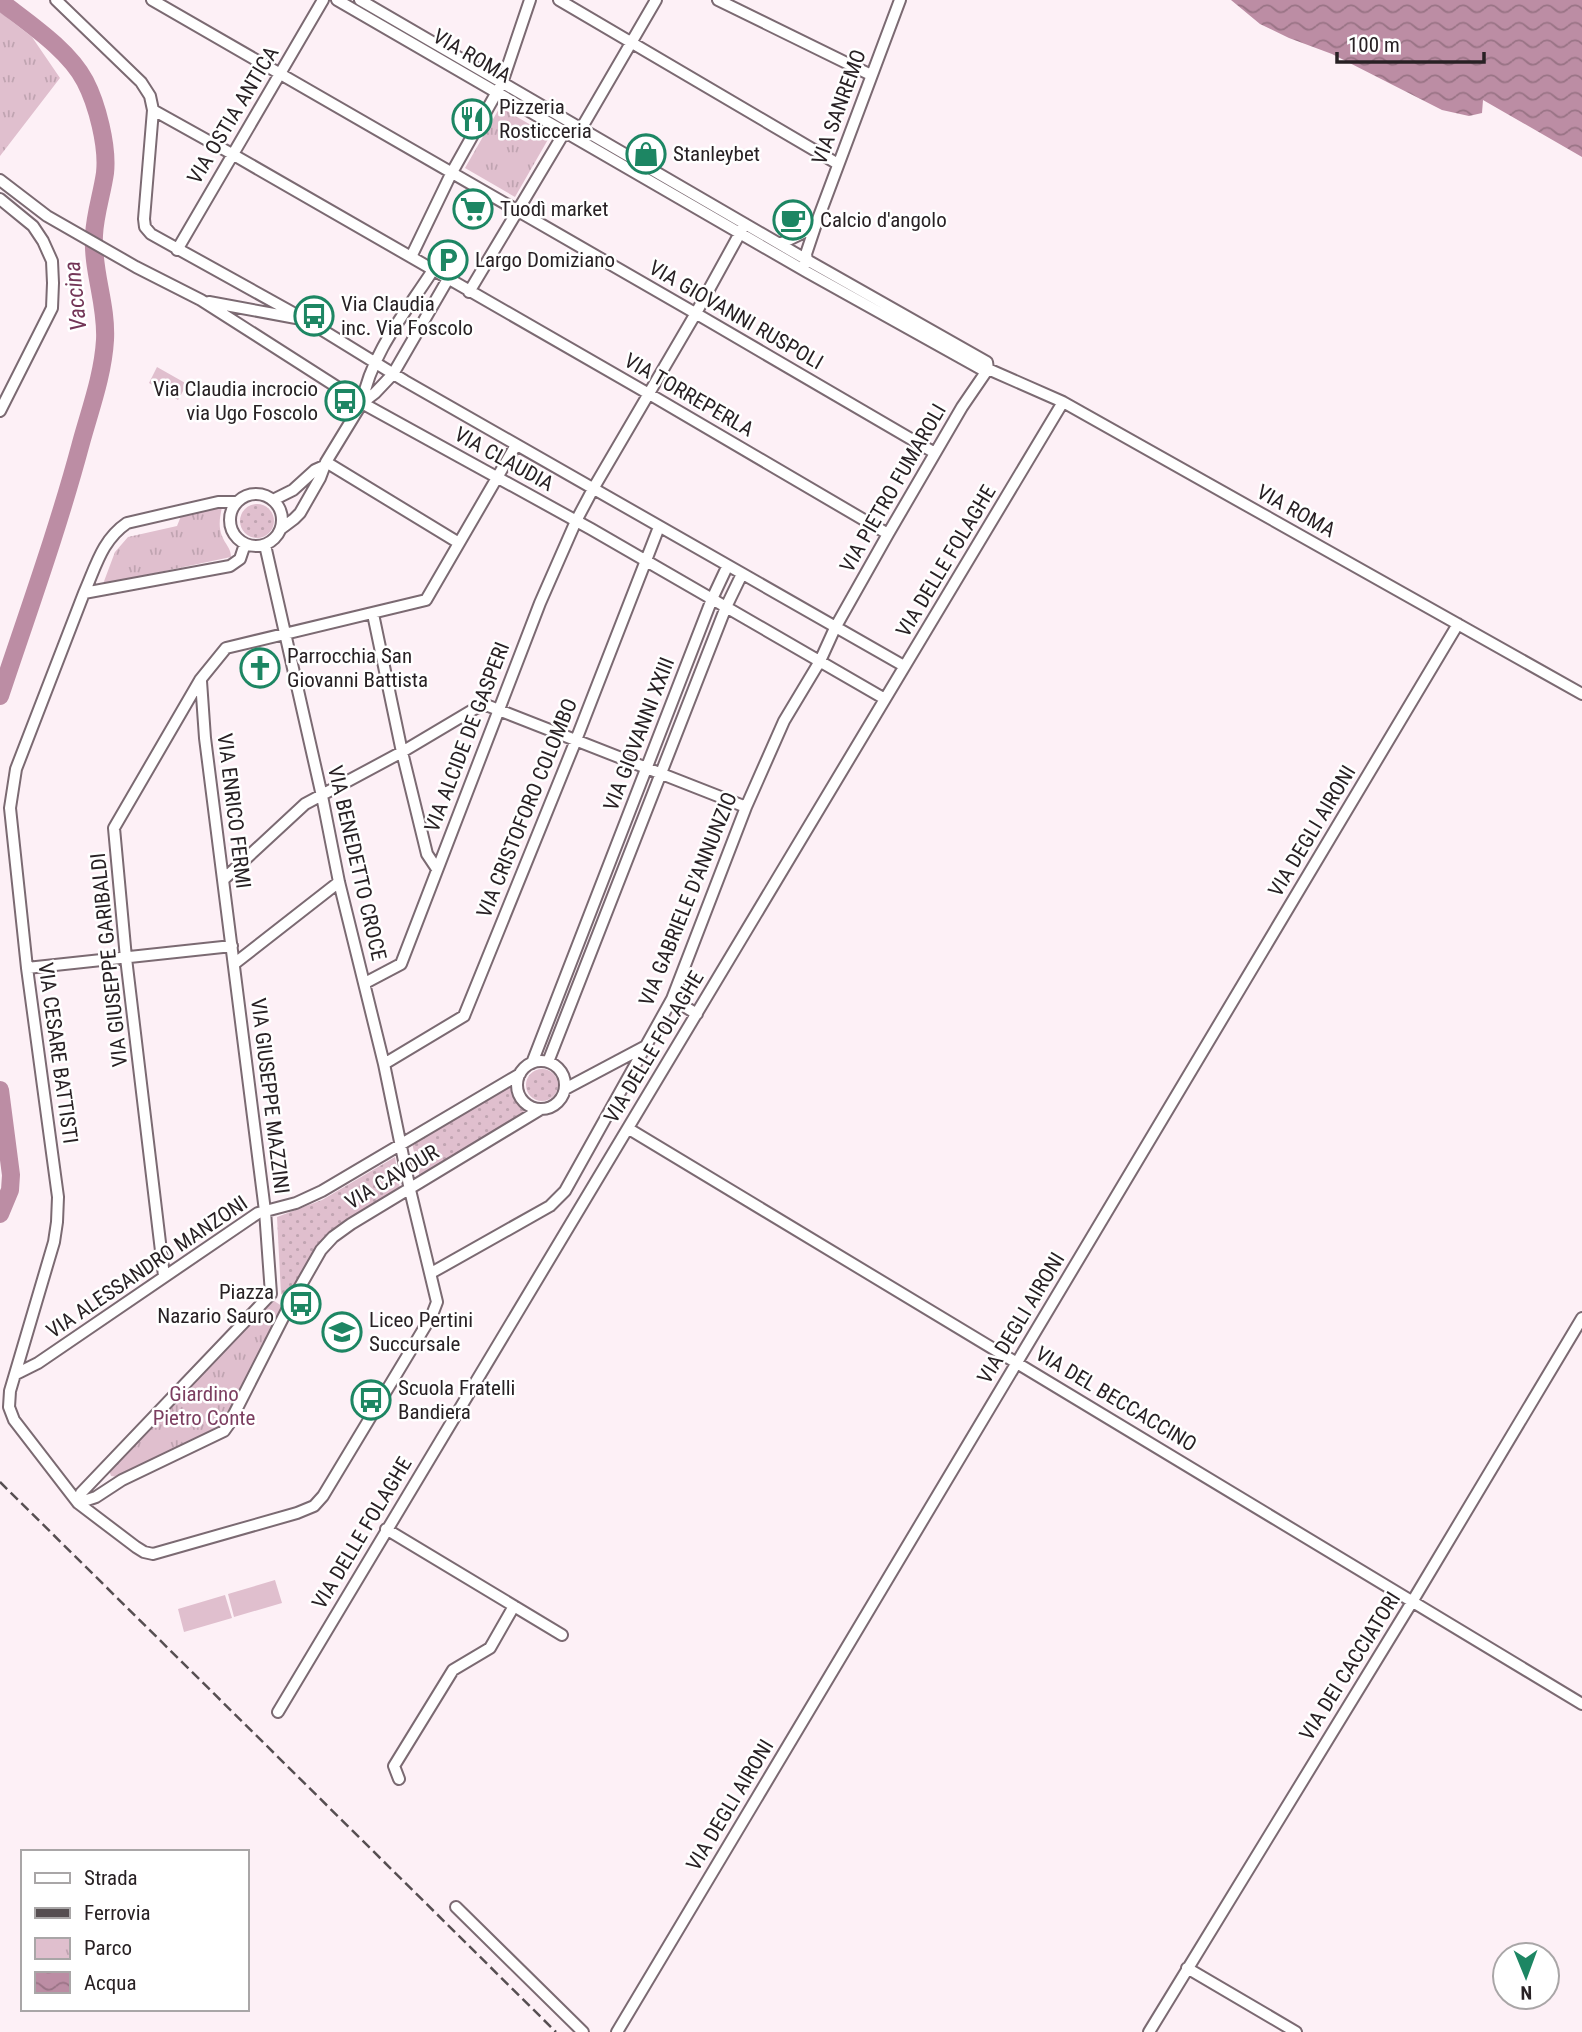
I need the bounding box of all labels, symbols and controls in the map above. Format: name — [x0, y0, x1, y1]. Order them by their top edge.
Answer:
scale bar — [1337, 21, 1484, 65]
street label: VIA ROMA — [429, 24, 515, 88]
text: 100 m — [1348, 33, 1400, 57]
street label: VIA OSTIA ANTICA — [183, 42, 283, 188]
street label: VIA SANREMO — [807, 46, 871, 168]
place label: Pizzeria Rosticceria — [499, 95, 592, 143]
restaurant icon: Pizzeria Rosticceria — [451, 98, 493, 140]
shop icon: Stanleybet — [625, 133, 667, 175]
place label: Stanleybet — [673, 142, 760, 166]
supermarket icon: Tuodì market — [452, 188, 494, 230]
place label: Tuodì market — [500, 197, 608, 221]
cafe icon: Calcio d'angolo — [772, 199, 814, 241]
place label: Calcio d'angolo — [820, 208, 947, 232]
parking icon: Largo Domiziano — [427, 239, 469, 281]
place label: Largo Domiziano — [475, 248, 615, 272]
street label: VIA GIOVANNI RUSPOLI — [645, 255, 827, 375]
water label: Vaccina — [58, 260, 93, 332]
place label: Via Claudia inc. Via Foscolo — [341, 292, 473, 340]
bus stop icon: Via Claudia inc. Via Foscolo — [293, 295, 335, 337]
street label: VIA TORREPERLA — [620, 348, 758, 442]
place label: Via Claudia incrocio via Ugo Foscolo — [153, 377, 318, 425]
bus stop icon: Via Claudia incrocio via Ugo Foscolo — [324, 380, 366, 422]
street label: VIA PIETRO FUMAROLI — [835, 400, 951, 576]
street label: VIA CLAUDIA — [450, 422, 558, 496]
street label: VIA ROMA — [1253, 480, 1339, 542]
street label: VIA DELLE FOLAGHE — [891, 481, 1001, 641]
street label: VIA ALCIDE DE GASPERI — [420, 639, 514, 835]
place label: Parrocchia San Giovanni Battista — [287, 644, 428, 692]
church icon: Parrocchia San Giovanni Battista — [239, 647, 281, 689]
street label: VIA GIOVANNI XXIII — [599, 654, 679, 814]
street label: VIA CRISTOFORO COLOMBO — [472, 695, 582, 921]
street label: VIA ENRICO FERMI — [213, 732, 255, 890]
street label: VIA DEGLI AIRONI — [1263, 761, 1361, 901]
street label: VIA BENEDETTO CROCE — [323, 763, 391, 963]
street label: VIA GABRIELE D'ANNUNZIO — [634, 789, 742, 1009]
street label: VIA GIUSEPPE GARIBALDI — [86, 852, 132, 1068]
street label: VIA CESARE BATTISTI — [33, 961, 83, 1145]
street label: VIA DELLE FOLAGHE — [599, 967, 709, 1127]
street label: VIA GIUSEPPE MAZZINI — [246, 997, 294, 1195]
street label: VIA CAVOUR — [341, 1140, 443, 1214]
street label: VIA ALESSANDRO MANZONI — [42, 1191, 252, 1343]
street label: VIA DEGLI AIRONI — [972, 1248, 1070, 1388]
place label: Piazza Nazario Sauro — [157, 1280, 274, 1328]
bus stop icon: Piazza Nazario Sauro — [280, 1283, 322, 1325]
place label: Liceo Pertini Succursale — [369, 1308, 473, 1356]
school or university icon: Liceo Pertini Succursale — [321, 1311, 363, 1353]
street label: VIA DEL BECCACCINO — [1031, 1341, 1201, 1457]
place label: Scuola Fratelli Bandiera — [398, 1376, 515, 1424]
bus stop icon: Scuola Fratelli Bandiera — [350, 1379, 392, 1421]
park label: Giardino Pietro Conte — [153, 1382, 256, 1430]
street label: VIA DELLE FOLAGHE — [307, 1453, 417, 1613]
street label: VIA DEI CACCIATORI — [1295, 1587, 1405, 1745]
street label: VIA DEGLI AIRONI — [681, 1735, 779, 1875]
legend — [21, 1850, 248, 2011]
text: Strada — [84, 1866, 138, 1890]
text: Ferrovia — [84, 1901, 151, 1925]
text: Parco — [84, 1936, 132, 1960]
north arrow — [1491, 1941, 1561, 2011]
text: Acqua — [84, 1971, 137, 1995]
text: N — [1520, 1981, 1532, 2004]

